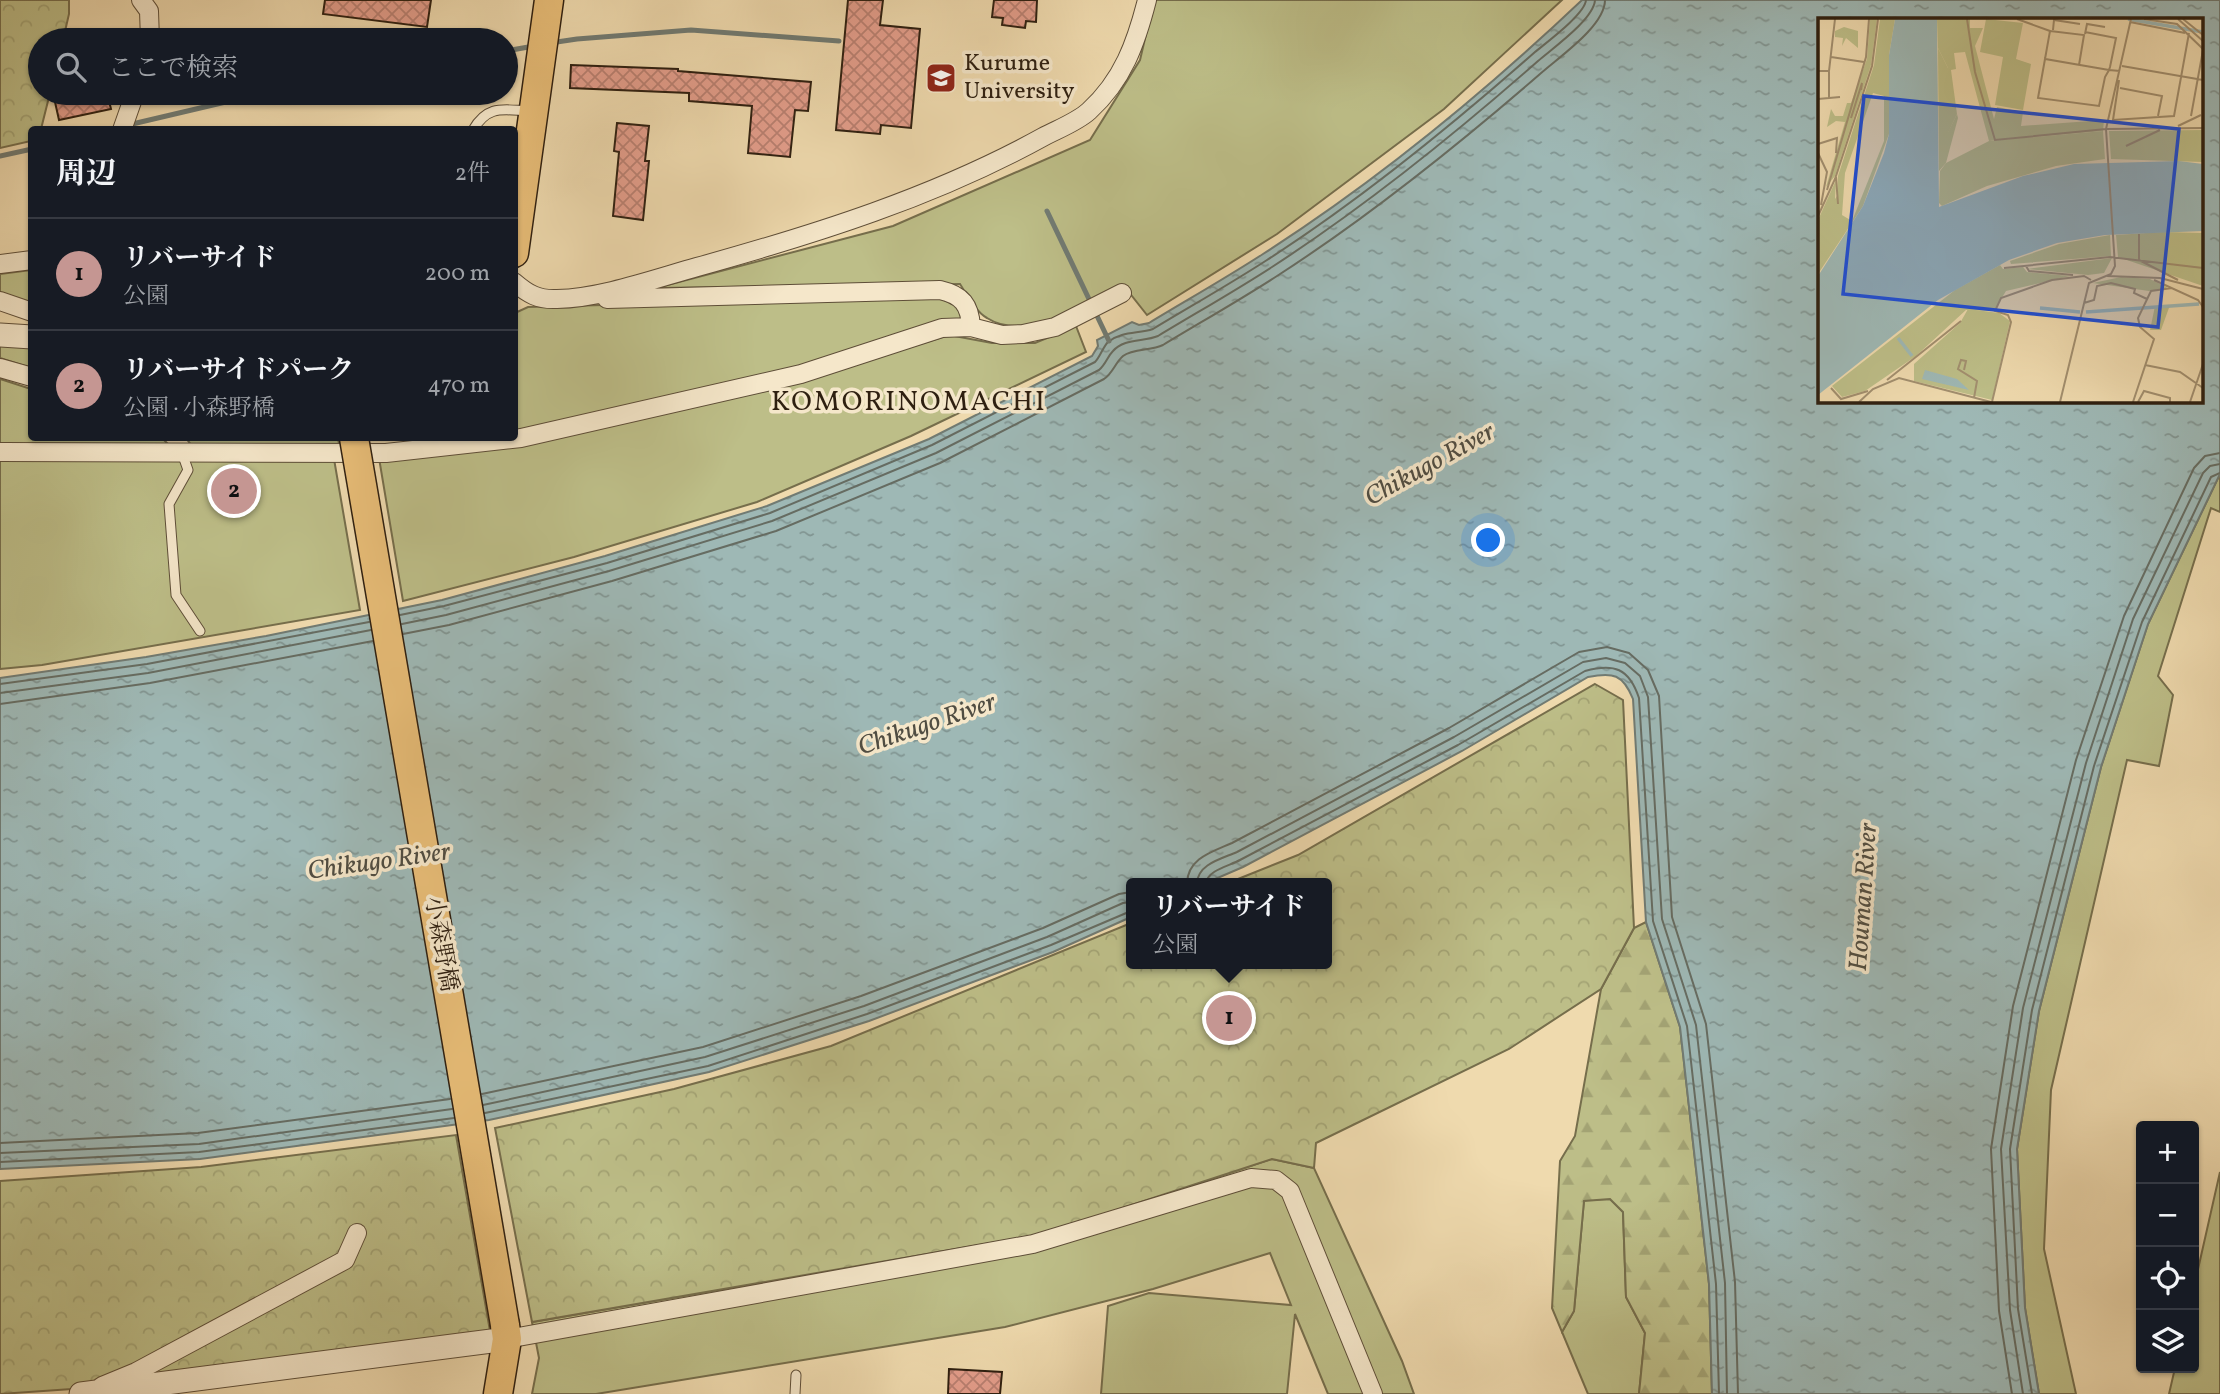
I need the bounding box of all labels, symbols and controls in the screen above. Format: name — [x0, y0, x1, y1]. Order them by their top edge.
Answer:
inset map — [1818, 18, 2202, 402]
search box — [28, 28, 518, 105]
place label: Kurume University — [964, 47, 1075, 109]
icon: search — [52, 48, 90, 86]
text: ここで検索 — [108, 51, 238, 87]
school or university icon: Kurume University — [924, 61, 958, 95]
text: 周辺 — [56, 154, 116, 196]
text: 2件 — [455, 158, 490, 190]
text: リバーサイド — [123, 241, 276, 277]
text: 1 — [74, 258, 84, 290]
text: 200 m — [425, 258, 490, 290]
text: 公園 — [123, 281, 169, 313]
text: リバーサイドパーク — [123, 353, 354, 389]
text: 2 — [73, 370, 85, 402]
text: 470 m — [427, 370, 490, 402]
district label: KOMORINOMACHI — [771, 383, 1047, 422]
text: 公園 · 小森野橋 — [123, 393, 275, 425]
water label: Chikugo River — [1358, 414, 1502, 516]
pin: 2 — [211, 465, 257, 517]
your location — [1471, 523, 1505, 557]
water label: Chikugo River — [853, 684, 1001, 765]
water label: Houman River — [1841, 821, 1887, 972]
water label: Chikugo River — [305, 834, 453, 890]
popup — [1126, 878, 1332, 969]
text: リバーサイド — [1152, 890, 1306, 926]
street label: 小森野橋 — [415, 894, 465, 994]
text: 公園 — [1152, 930, 1198, 962]
pin: 1 — [1206, 992, 1252, 1044]
map controls — [2136, 1121, 2199, 1373]
button: + — [2136, 1121, 2199, 1184]
button: − — [2136, 1184, 2199, 1247]
button: locate — [2136, 1247, 2199, 1310]
button: layers — [2136, 1310, 2199, 1373]

